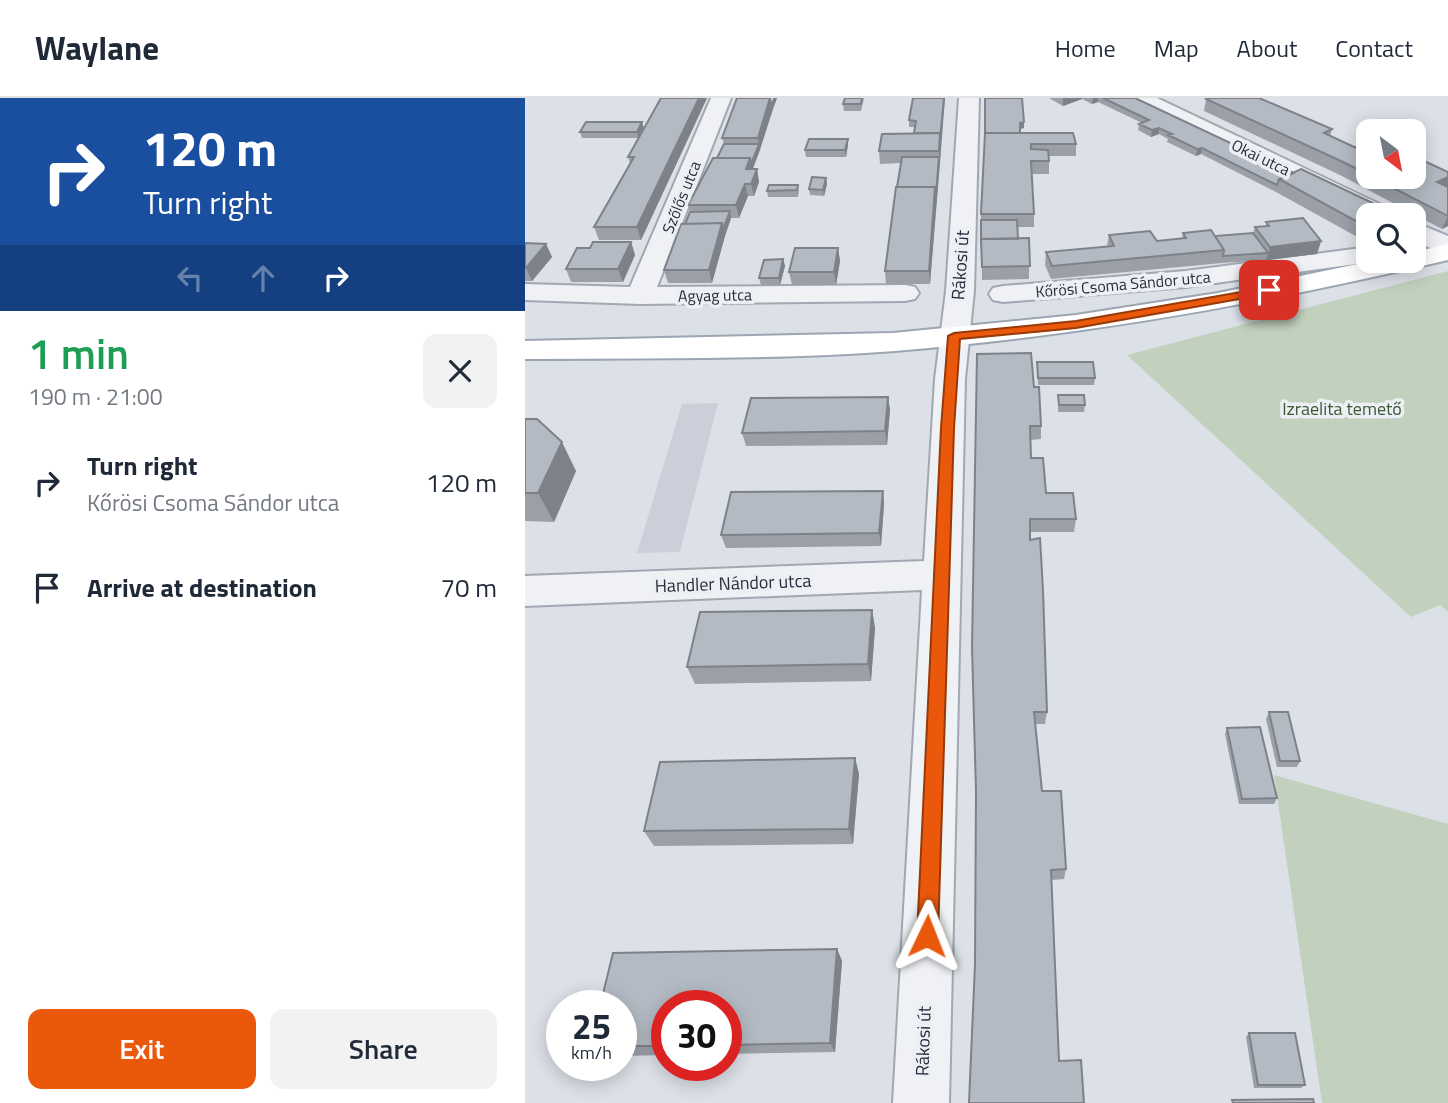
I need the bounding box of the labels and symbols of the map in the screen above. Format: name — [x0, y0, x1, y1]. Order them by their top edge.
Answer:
north arrow — [1356, 119, 1426, 189]
street label: Okai utca — [1228, 133, 1294, 181]
street label: Szőlős utca — [656, 157, 706, 237]
street label: Rákosi út — [944, 228, 976, 301]
pin — [1239, 260, 1299, 320]
street label: Kőrösi Csoma Sándor utca — [1035, 264, 1211, 304]
street label: Agyag utca — [678, 282, 752, 308]
park label: Izraelita temető — [1282, 395, 1402, 422]
street label: Handler Nándor utca — [654, 567, 812, 599]
position arrow — [890, 899, 964, 973]
speed limit sign: 30 — [651, 990, 742, 1081]
street label: Rákosi út — [908, 1005, 938, 1077]

